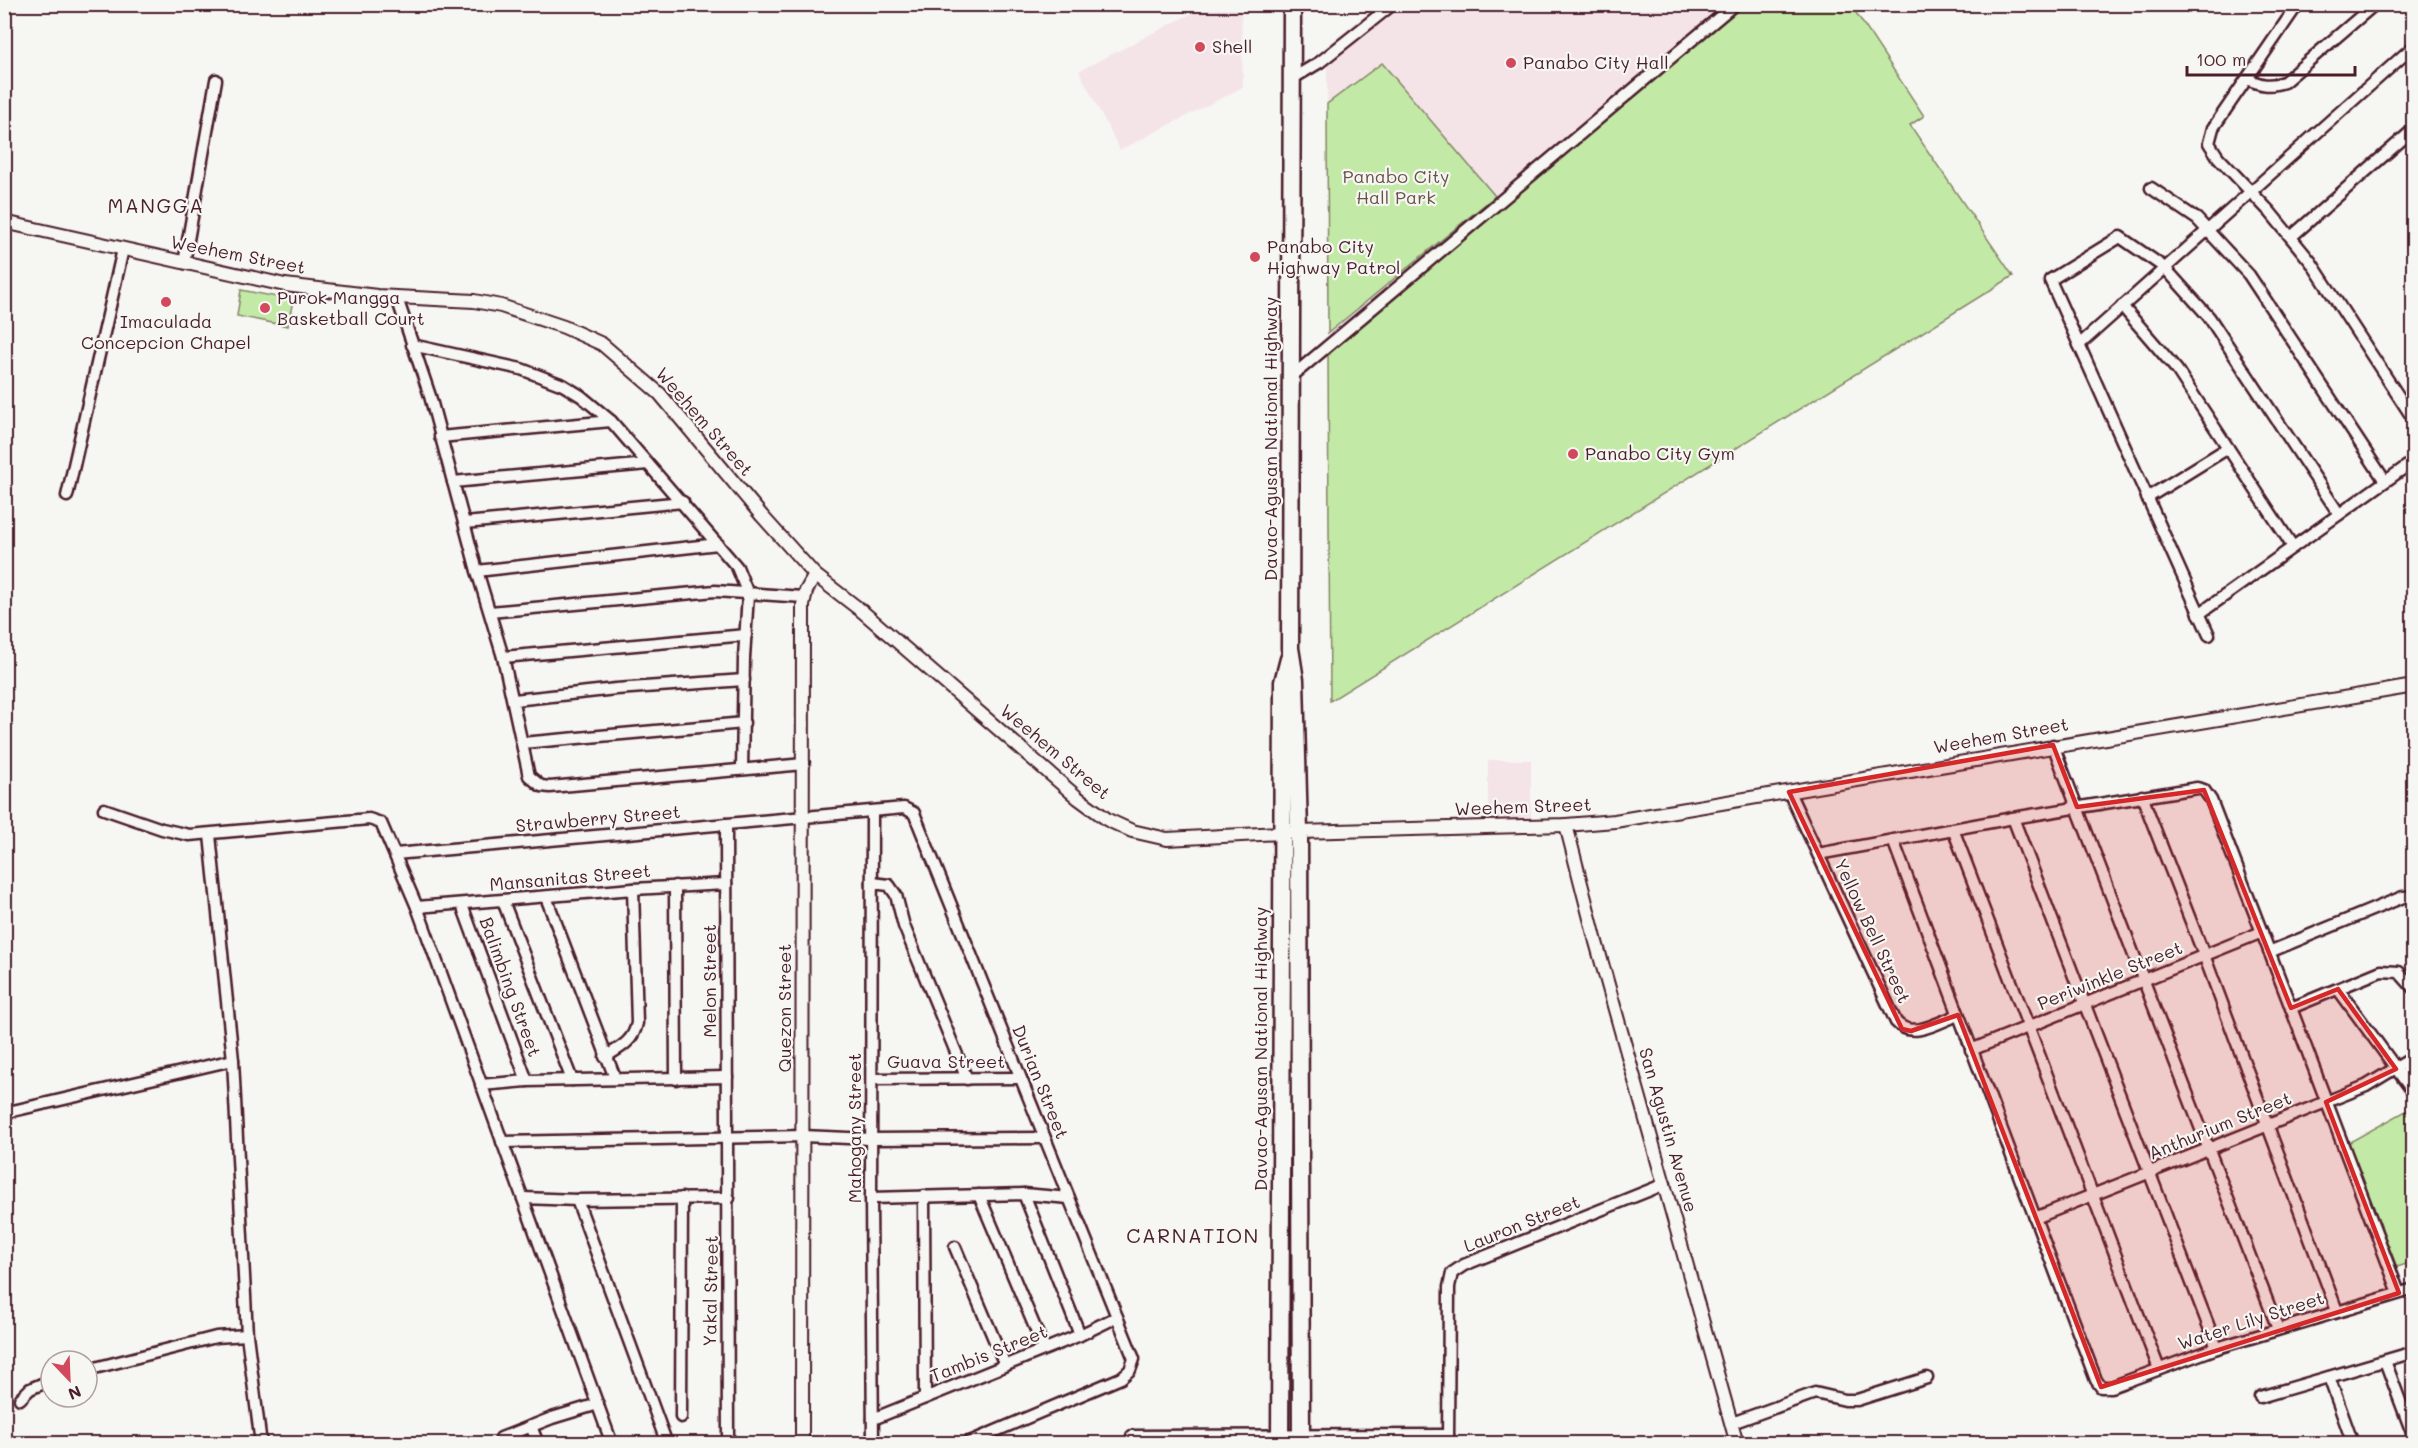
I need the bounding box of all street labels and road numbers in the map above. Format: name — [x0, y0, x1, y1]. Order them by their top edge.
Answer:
street label: Weehem Street — [169, 229, 308, 279]
street label: Davao-Agusan National Highway — [1258, 297, 1282, 581]
street label: Weehem Street — [651, 362, 759, 481]
street label: Weehem Street — [996, 698, 1116, 804]
street label: Weehem Street — [1931, 711, 2070, 759]
street label: Weehem Street — [1454, 792, 1592, 820]
street label: Strawberry Street — [514, 799, 681, 837]
street label: Yellow Bell Street — [1829, 854, 1917, 1007]
street label: Mansanitas Street — [488, 858, 652, 896]
street label: Davao-Agusan National Highway — [1248, 907, 1272, 1191]
street label: Balimbing Street — [474, 913, 547, 1060]
street label: Melon Street — [697, 924, 721, 1038]
street label: Periwinkle Street — [2034, 935, 2186, 1015]
street label: Quezon Street — [772, 944, 796, 1072]
street label: Durian Street — [1007, 1021, 1075, 1142]
street label: San Agustin Avenue — [1634, 1045, 1704, 1215]
street label: Guava Street — [887, 1049, 1005, 1073]
street label: Mahogany Street — [842, 1053, 866, 1203]
street label: Anthurium Street — [2145, 1085, 2295, 1165]
street label: Lauron Street — [1460, 1189, 1583, 1257]
street label: Yakal Street — [697, 1235, 723, 1347]
street label: Water Lily Street — [2174, 1285, 2327, 1355]
street label: Tambis Street — [926, 1319, 1051, 1387]

